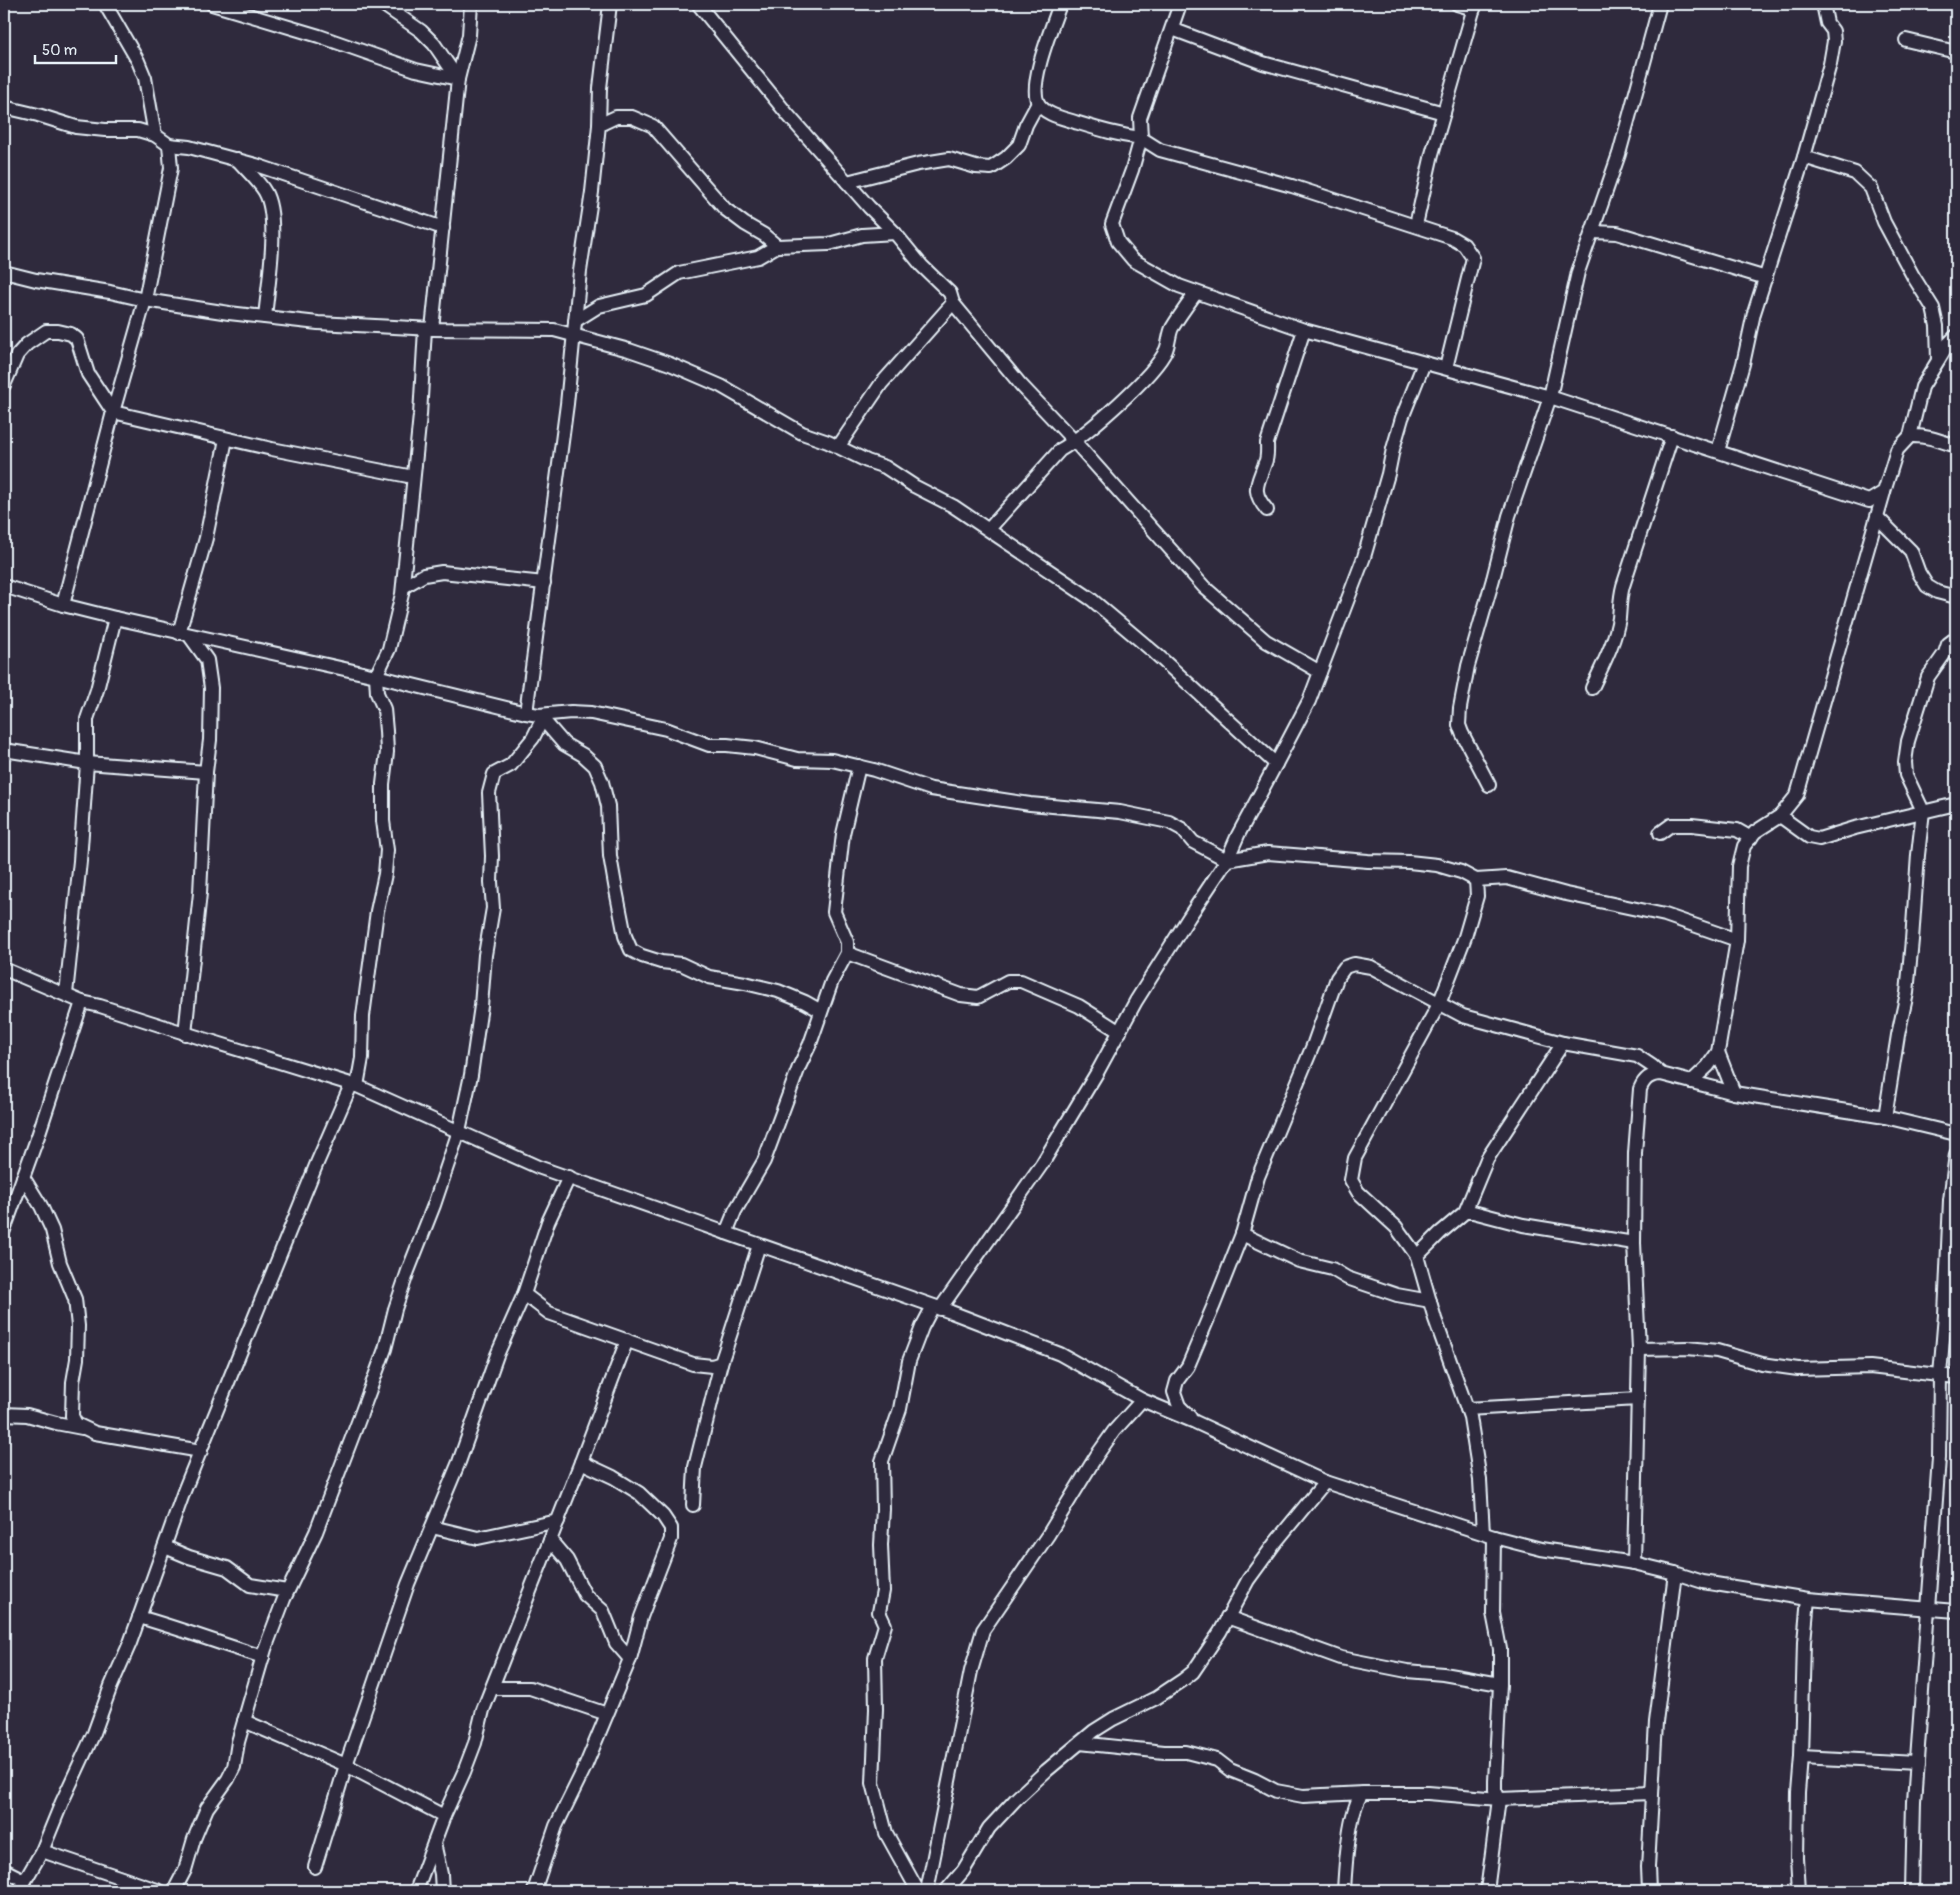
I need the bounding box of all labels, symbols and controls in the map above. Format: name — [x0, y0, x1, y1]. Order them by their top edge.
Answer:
scale bar — [35, 32, 116, 64]
text: 50 m — [42, 41, 77, 60]

